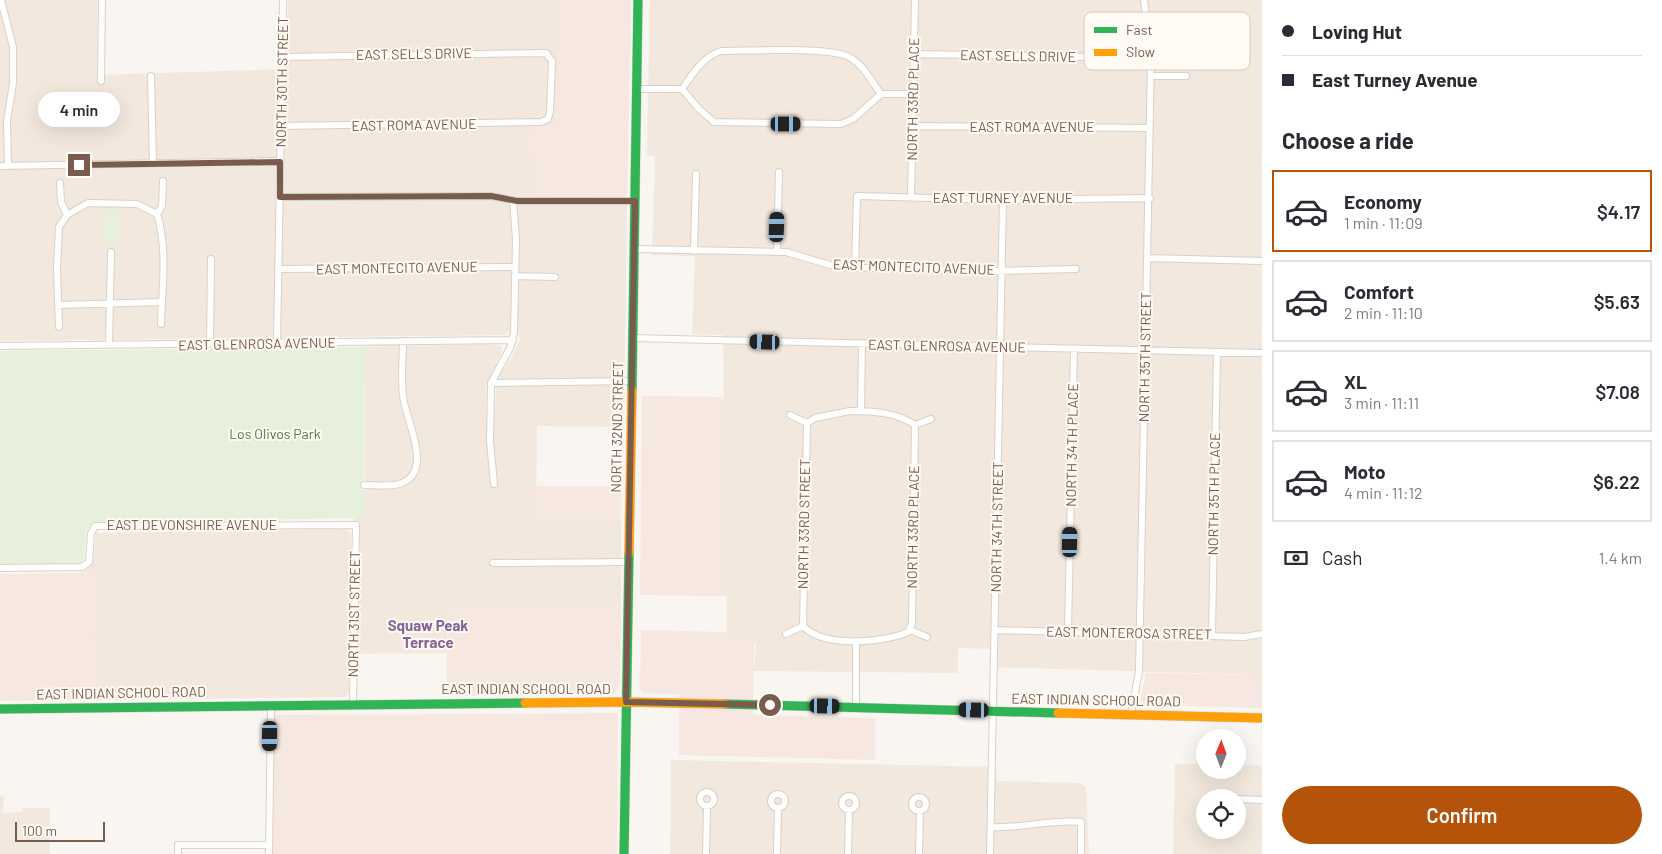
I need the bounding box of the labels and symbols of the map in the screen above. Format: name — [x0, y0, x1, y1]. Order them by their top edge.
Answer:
legend — [1084, 12, 1250, 70]
street label: NORTH 30TH STREET — [272, 16, 291, 148]
text: Fast — [1126, 21, 1152, 38]
street label: NORTH 33RD PLACE — [903, 37, 922, 161]
text: Slow — [1126, 43, 1155, 60]
street label: EAST SELLS DRIVE — [356, 44, 472, 63]
street label: EAST SELLS DRIVE — [960, 46, 1076, 65]
callout: 4 min — [38, 92, 120, 128]
street label: EAST ROMA AVENUE — [351, 115, 477, 134]
car — [771, 117, 801, 132]
street label: EAST ROMA AVENUE — [969, 118, 1095, 135]
route end — [68, 154, 90, 176]
street label: EAST TURNEY AVENUE — [933, 189, 1073, 206]
car — [768, 212, 785, 242]
street label: EAST MONTECITO AVENUE — [833, 255, 995, 278]
street label: EAST MONTECITO AVENUE — [316, 258, 478, 277]
street label: NORTH 35TH STREET — [1135, 292, 1154, 422]
street label: EAST GLENROSA AVENUE — [178, 334, 336, 353]
car — [749, 334, 780, 350]
street label: EAST GLENROSA AVENUE — [868, 336, 1026, 355]
street label: NORTH 32ND STREET — [607, 361, 626, 493]
street label: NORTH 34TH PLACE — [1062, 383, 1081, 507]
park label: Los Olivos Park — [229, 425, 321, 442]
street label: NORTH 35TH PLACE — [1204, 432, 1223, 556]
street label: NORTH 33RD STREET — [794, 459, 813, 589]
street label: NORTH 34TH STREET — [987, 461, 1006, 593]
street label: NORTH 33RD PLACE — [903, 465, 922, 589]
street label: EAST DEVONSHIRE AVENUE — [107, 516, 277, 533]
car — [1062, 527, 1077, 557]
street label: NORTH 31ST STREET — [344, 551, 363, 677]
district label: Squaw Peak Terrace — [388, 616, 468, 651]
street label: EAST MONTEROSA STREET — [1046, 623, 1212, 642]
street label: EAST INDIAN SCHOOL ROAD — [441, 680, 611, 697]
street label: EAST INDIAN SCHOOL ROAD — [36, 683, 206, 702]
street label: EAST INDIAN SCHOOL ROAD — [1011, 690, 1181, 709]
route start — [759, 694, 781, 716]
car — [809, 698, 840, 714]
car — [958, 702, 989, 718]
car — [262, 721, 277, 751]
north arrow — [1196, 729, 1246, 779]
scale bar — [15, 819, 105, 842]

